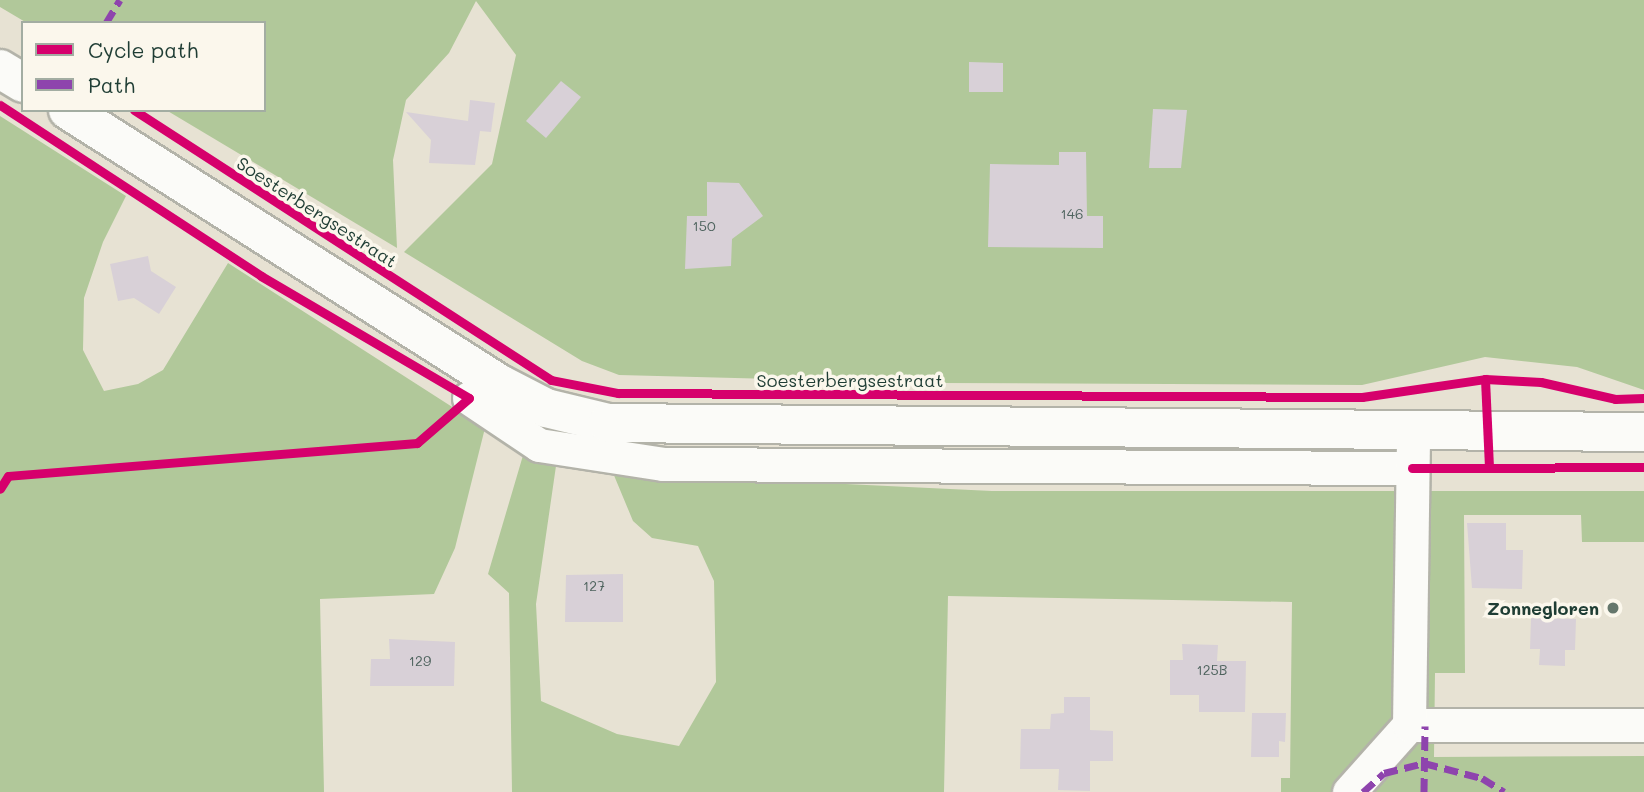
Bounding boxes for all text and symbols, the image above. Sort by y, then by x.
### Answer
legend [21,21,266,112]
text: Cycle path [88,36,198,63]
text: Path [88,71,135,98]
street label: Soesterbergsestraat [233,152,401,272]
house number: 146 [1061,206,1083,222]
house number: 150 [692,218,716,234]
street label: Soesterbergsestraat [757,369,943,391]
house number: 127 [583,578,605,594]
place label: Zonnegloren [1487,597,1599,619]
marker: Zonnegloren [1605,600,1621,616]
house number: 129 [409,653,431,669]
house number: 125B [1197,662,1227,678]

